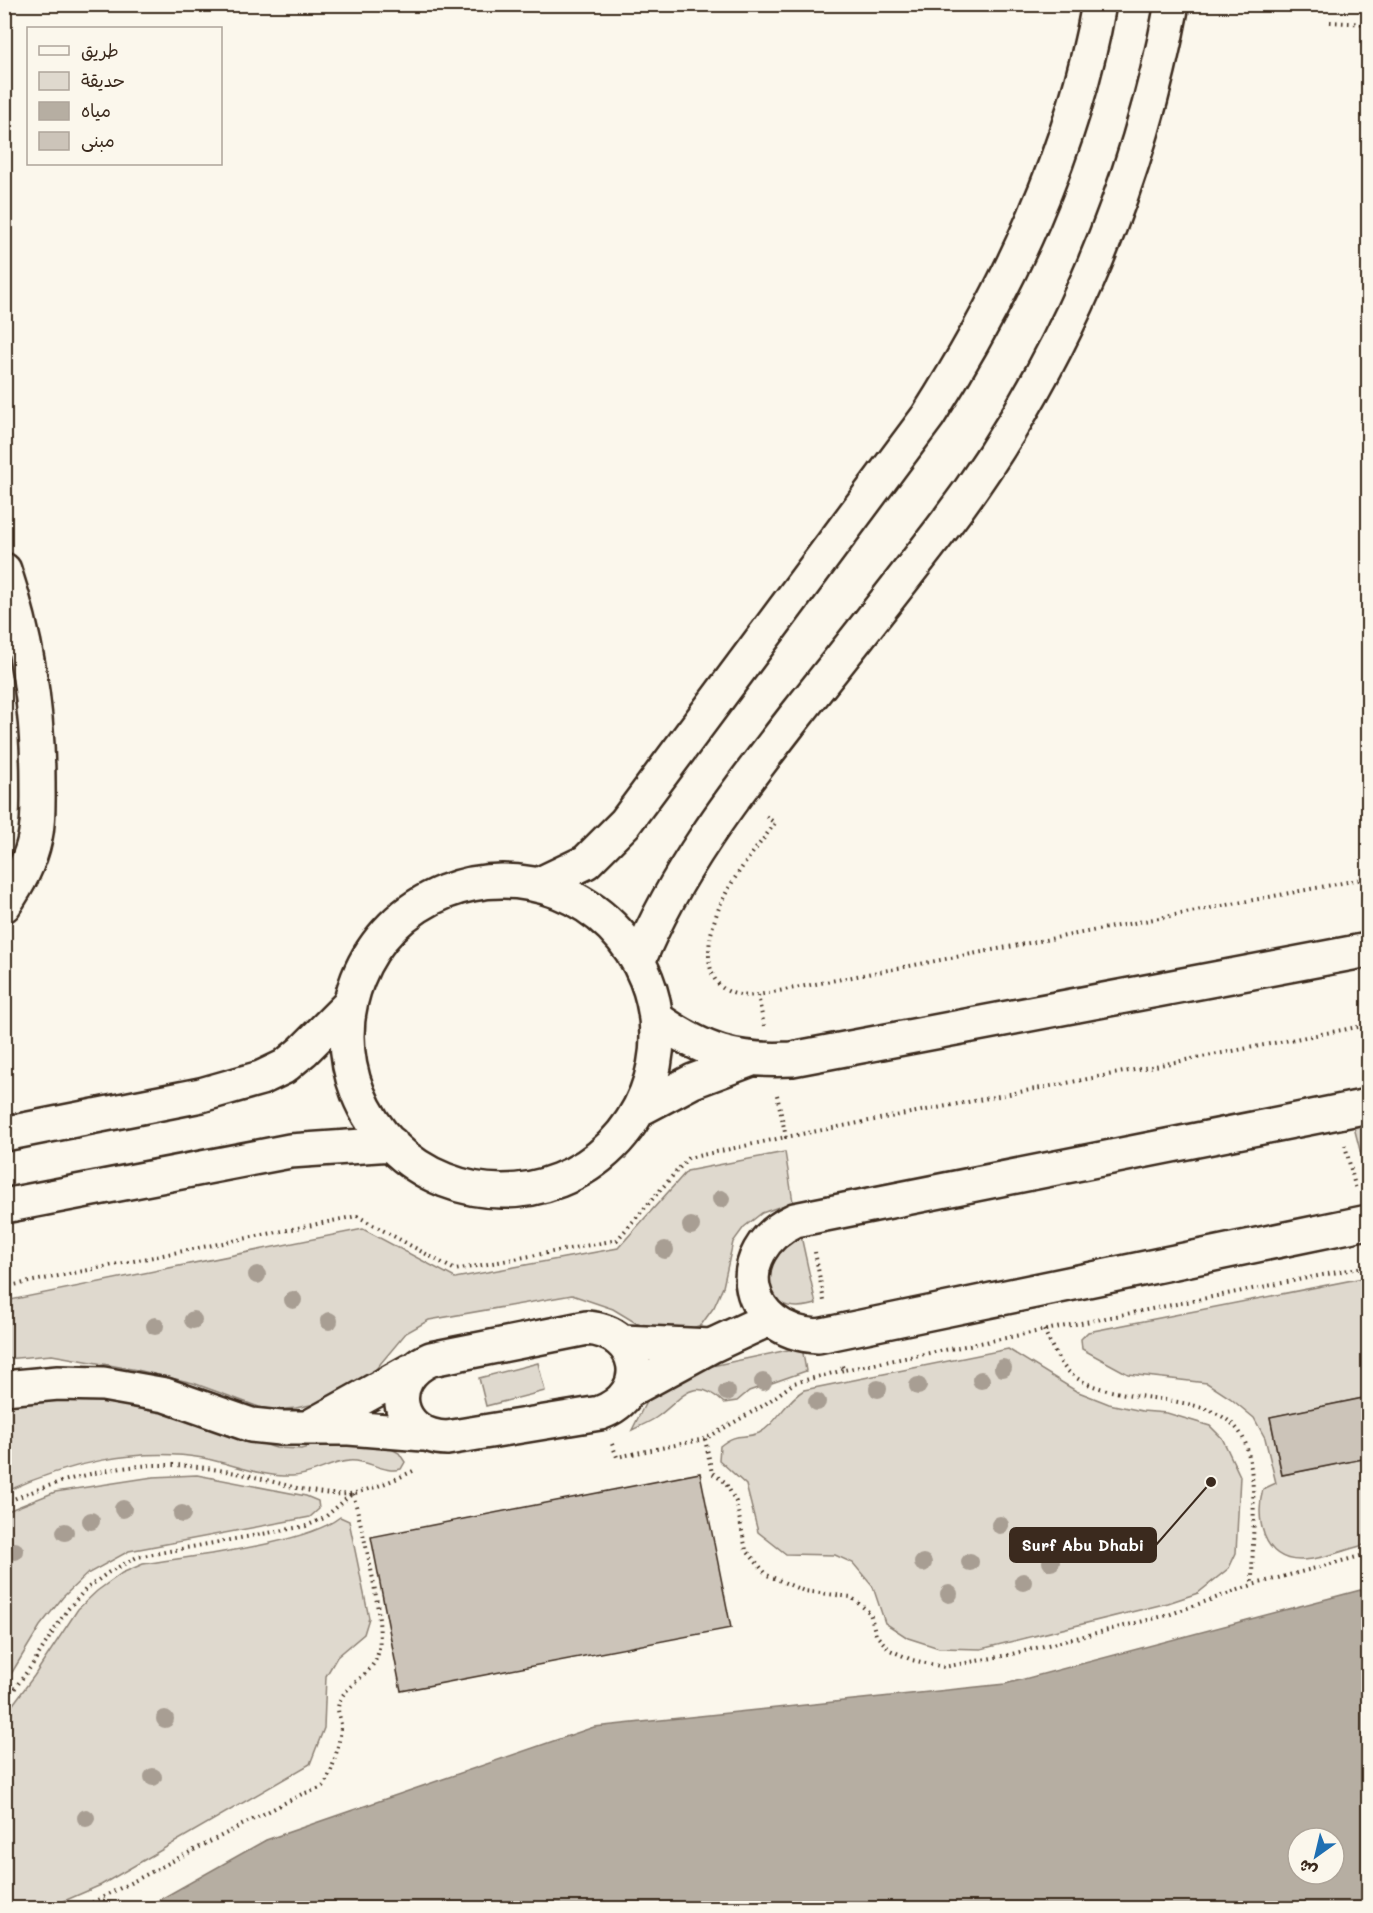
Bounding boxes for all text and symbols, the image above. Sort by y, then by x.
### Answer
legend [27,27,222,165]
text: طريق [81,38,119,62]
text: حديقة [81,68,125,92]
text: مياه [81,98,111,122]
text: مبنى [81,128,115,152]
callout: Surf Abu Dhabi [1010,1528,1156,1562]
text: Surf Abu Dhabi [1022,1534,1144,1555]
north arrow [1286,1826,1346,1886]
text: ش [1294,1855,1321,1882]

